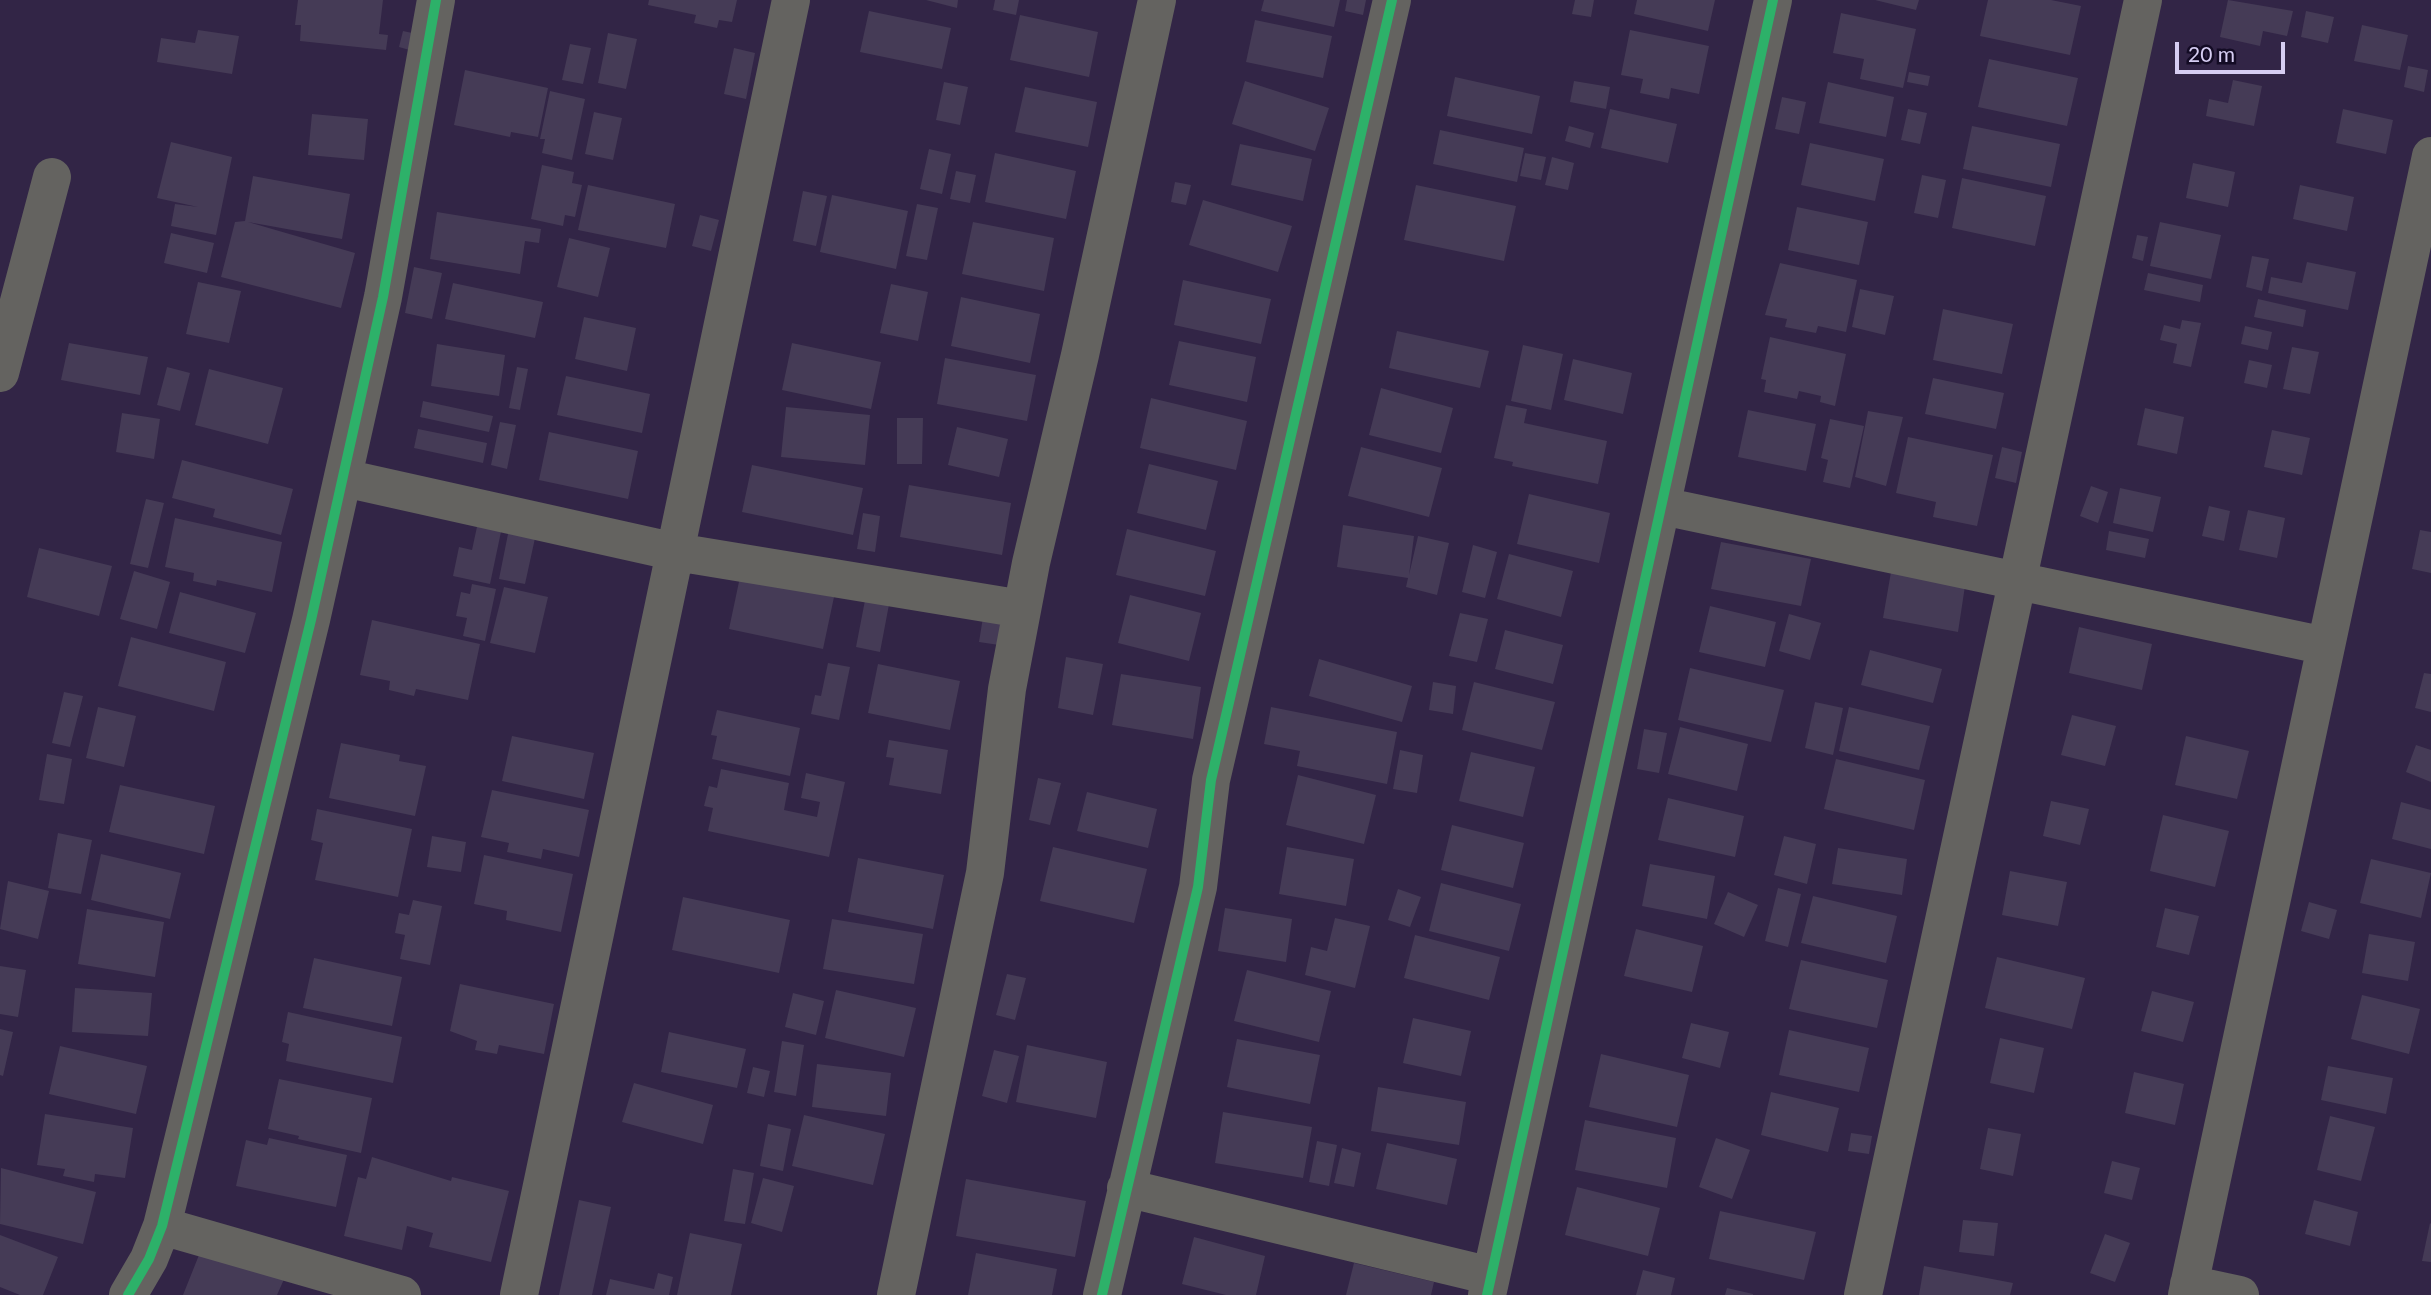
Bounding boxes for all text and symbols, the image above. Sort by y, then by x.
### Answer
scale bar [2179,28,2289,72]
text: 20 m [2188,41,2235,66]

